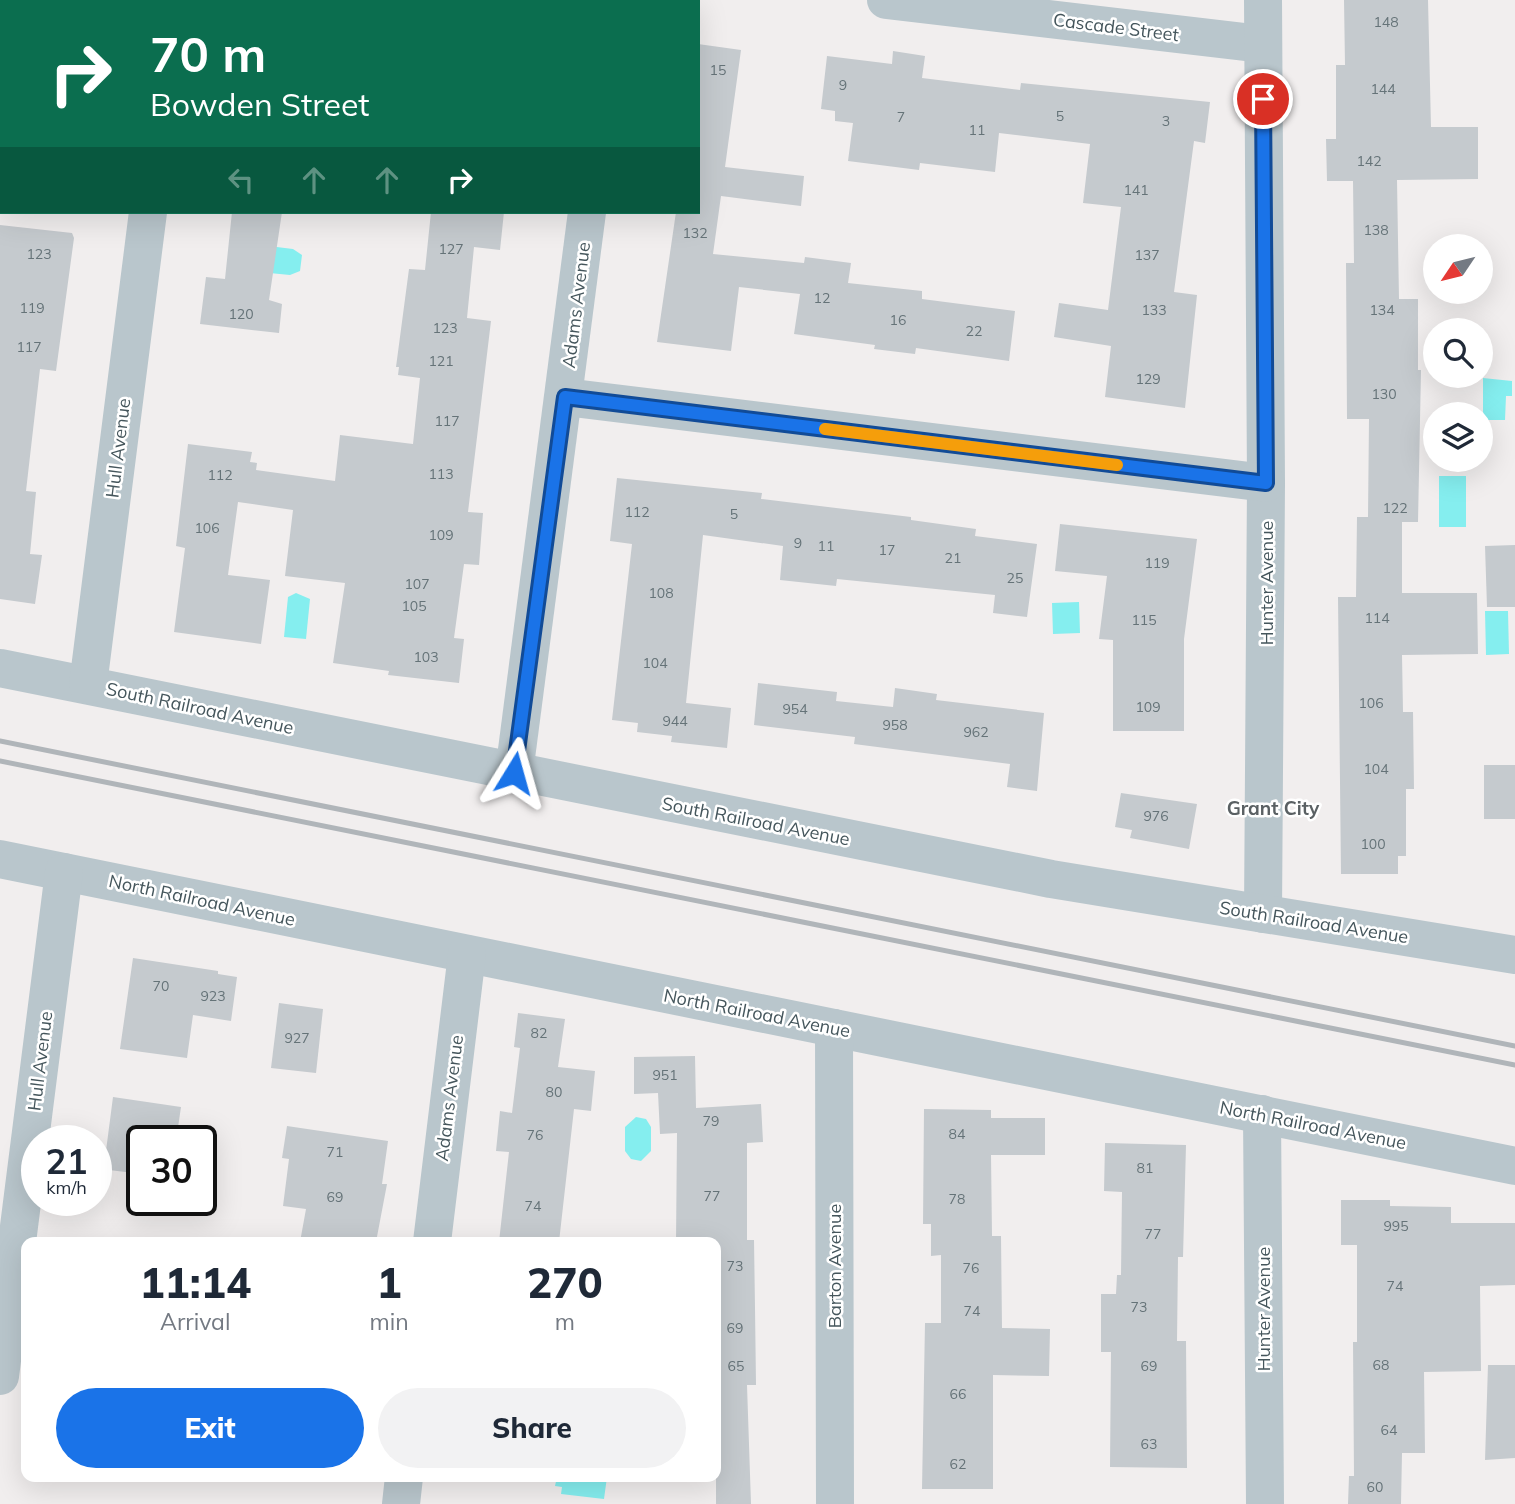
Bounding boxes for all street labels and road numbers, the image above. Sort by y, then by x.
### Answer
street label: Cascade Street [1052,8,1180,46]
street label: Adams Avenue [557,241,595,369]
street label: Hull Avenue [100,397,136,499]
street label: Hunter Avenue [1255,521,1278,645]
street label: South Railroad Avenue [104,677,296,739]
street label: South Railroad Avenue [660,791,852,851]
street label: North Railroad Avenue [107,869,297,931]
street label: South Railroad Avenue [1218,896,1410,948]
street label: North Railroad Avenue [662,984,852,1042]
street label: Hull Avenue [22,1010,58,1112]
street label: Adams Avenue [430,1034,468,1162]
street label: North Railroad Avenue [1218,1096,1408,1154]
street label: Barton Avenue [823,1204,846,1328]
street label: Hunter Avenue [1252,1247,1275,1371]

